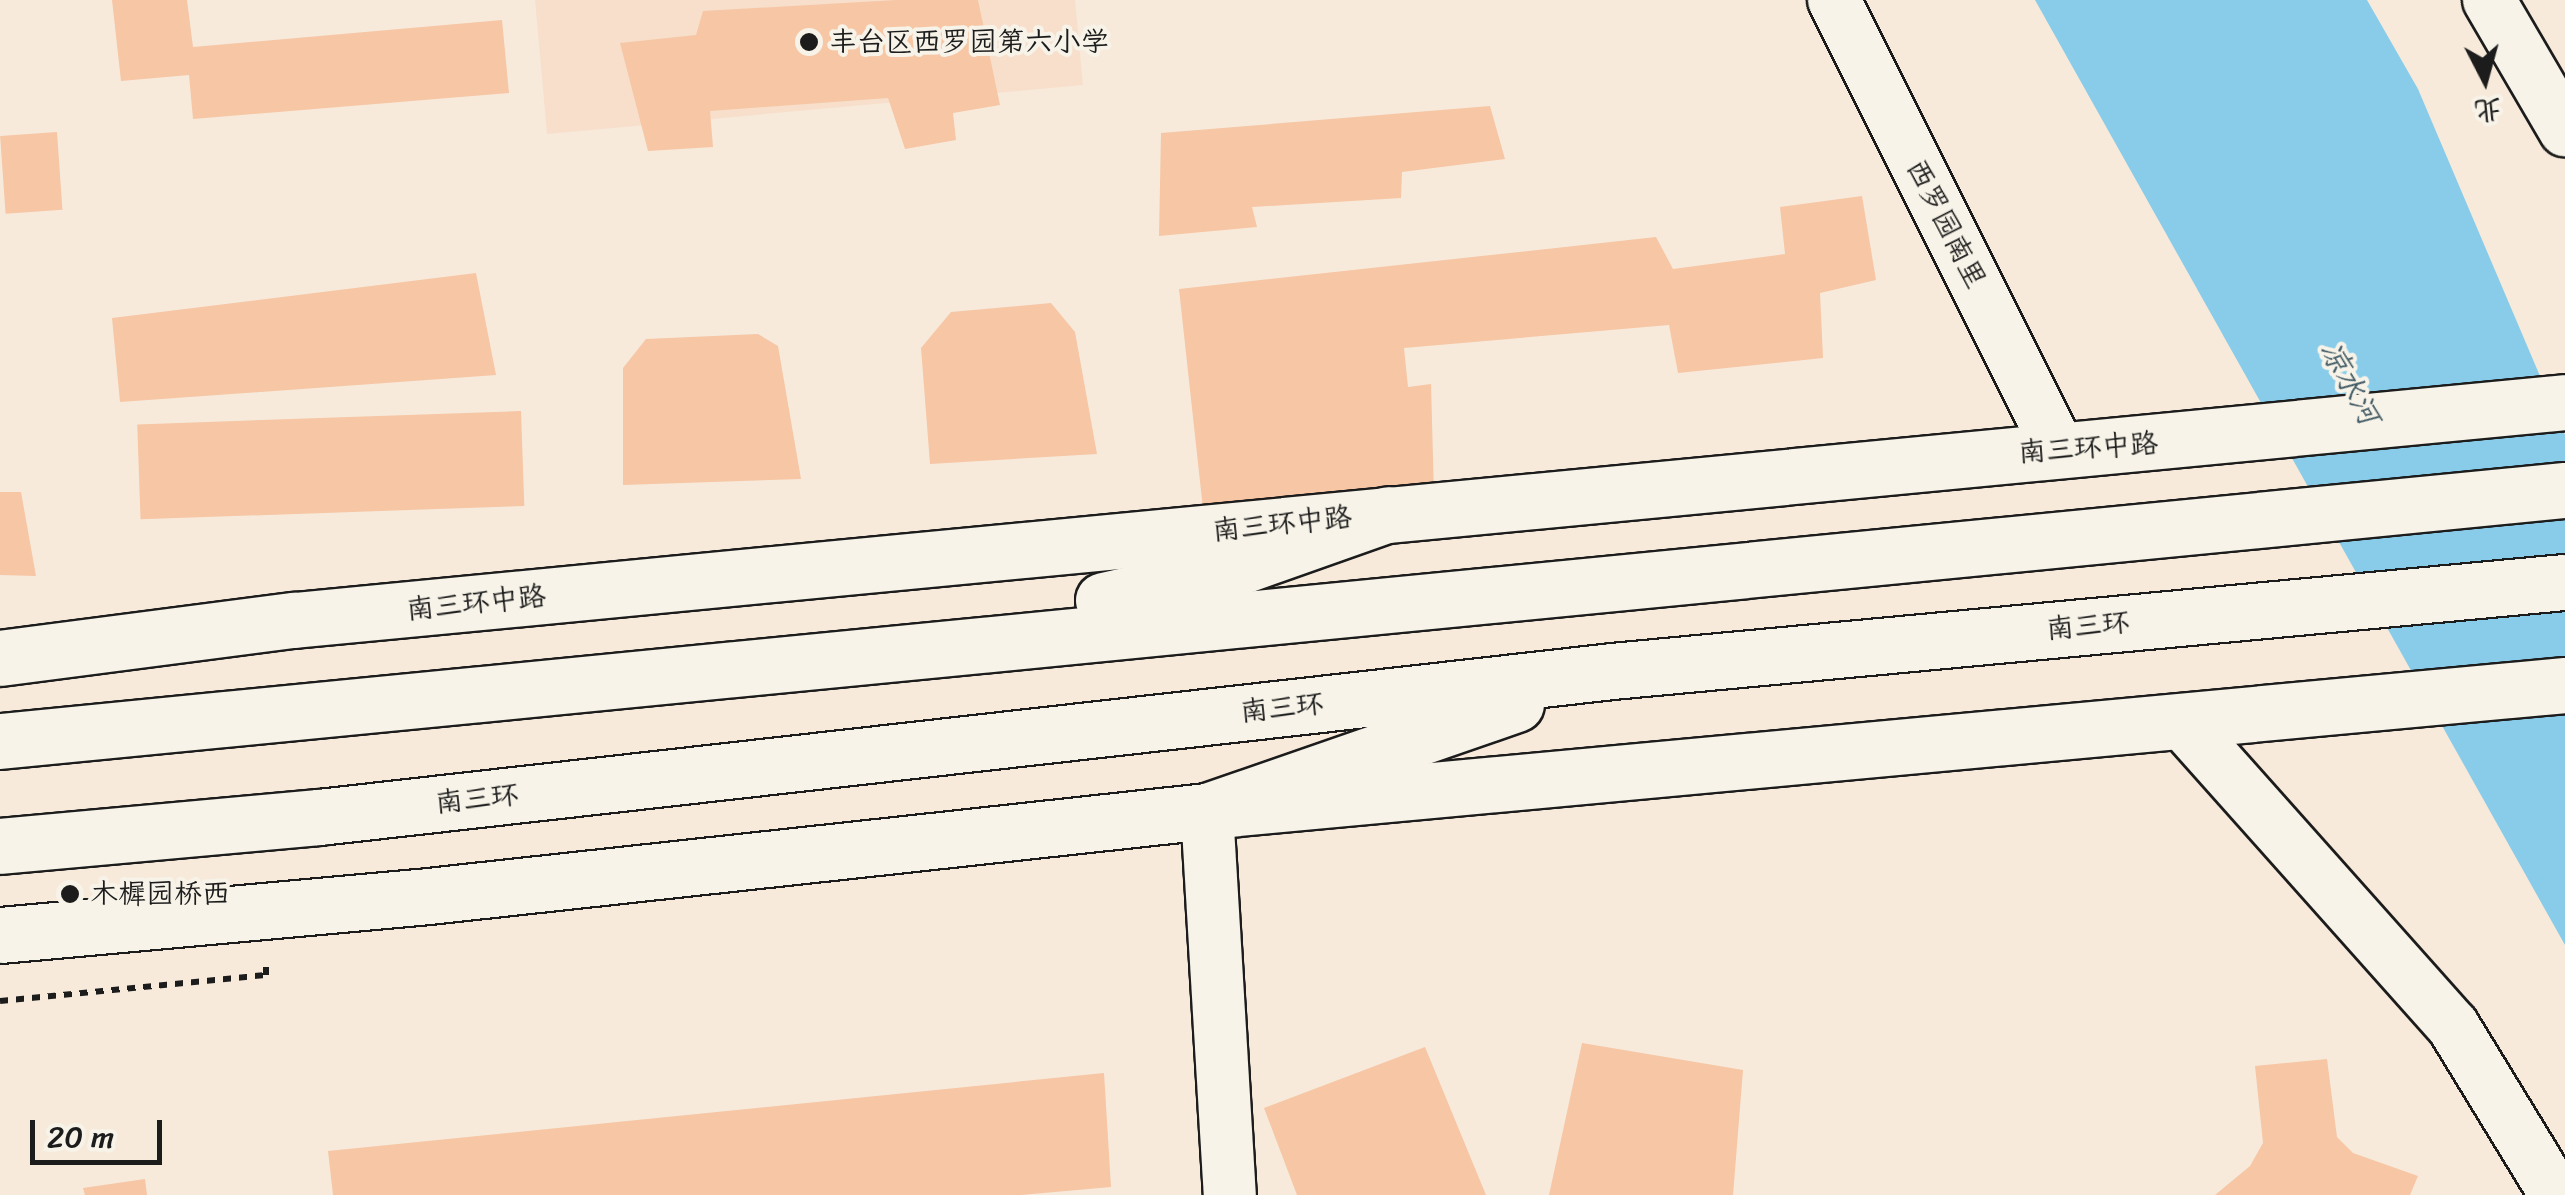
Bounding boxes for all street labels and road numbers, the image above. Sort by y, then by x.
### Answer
street label: 西罗园南里 [1899,154,1993,294]
street label: 南三环中路 [2017,426,2159,470]
street label: 南三环中路 [1211,500,1353,548]
street label: 南三环中路 [405,579,547,627]
street label: 南三环 [2045,606,2131,646]
street label: 南三环 [1238,687,1326,729]
street label: 南三环 [433,778,521,820]

